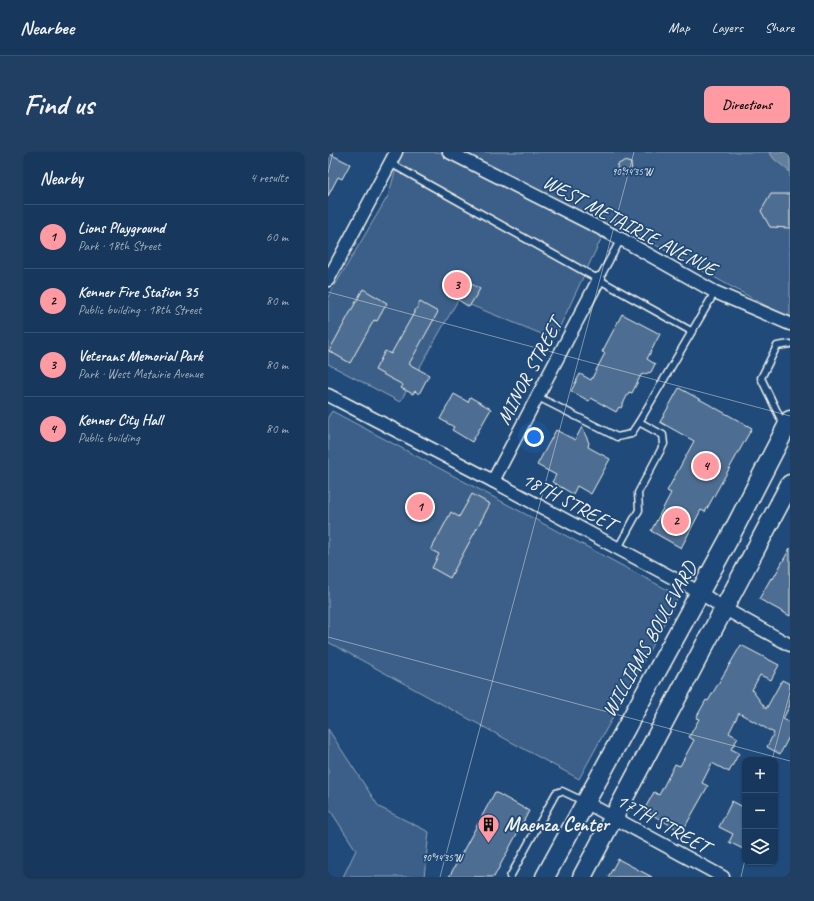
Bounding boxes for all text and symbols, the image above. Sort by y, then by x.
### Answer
text: Nearbee [20,16,74,40]
text: Map [668,19,690,36]
text: Layers [712,19,743,36]
text: Share [765,19,794,36]
button: Directions [704,86,790,123]
text: Find us [24,87,94,122]
text: 90°14'35"W [612,165,654,178]
text: Nearby [40,168,83,189]
street label: WEST METAIRIE AVENUE [539,169,723,283]
text: 4 results [250,170,288,186]
text: Lions Playground [78,219,165,238]
text: 1 [50,229,56,245]
text: 60 m [266,229,288,245]
text: Park · 18th Street [78,238,160,254]
pin: 3 [444,270,470,300]
text: Kenner Fire Station 35 [78,283,197,302]
text: 2 [50,293,56,309]
text: 80 m [266,293,288,309]
text: Public building · 18th Street [78,302,202,318]
street label: MINOR STREET [491,310,570,429]
text: Veterans Memorial Park [78,347,203,366]
text: 3 [50,357,56,373]
text: 80 m [266,357,288,373]
text: Park · West Metairie Avenue [78,366,203,382]
text: Kenner City Hall [78,411,162,430]
text: 4 [50,421,56,437]
text: 80 m [266,421,288,437]
your location [524,427,544,447]
text: Public building [78,430,140,446]
pin: 4 [693,451,719,481]
street label: 18TH STREET [518,466,624,539]
pin: 1 [407,492,433,522]
pin: 2 [663,506,689,536]
street label: WILLIAMS BOULEVARD [596,556,703,721]
map controls [742,757,778,865]
button: + [742,757,778,793]
street label: 17TH STREET [612,788,718,862]
button: − [742,793,778,829]
building icon: Maenza Center [476,811,502,844]
place label: Maenza Center [504,812,612,837]
button: layers [742,829,778,865]
text: 90°14'35"W [422,851,464,864]

